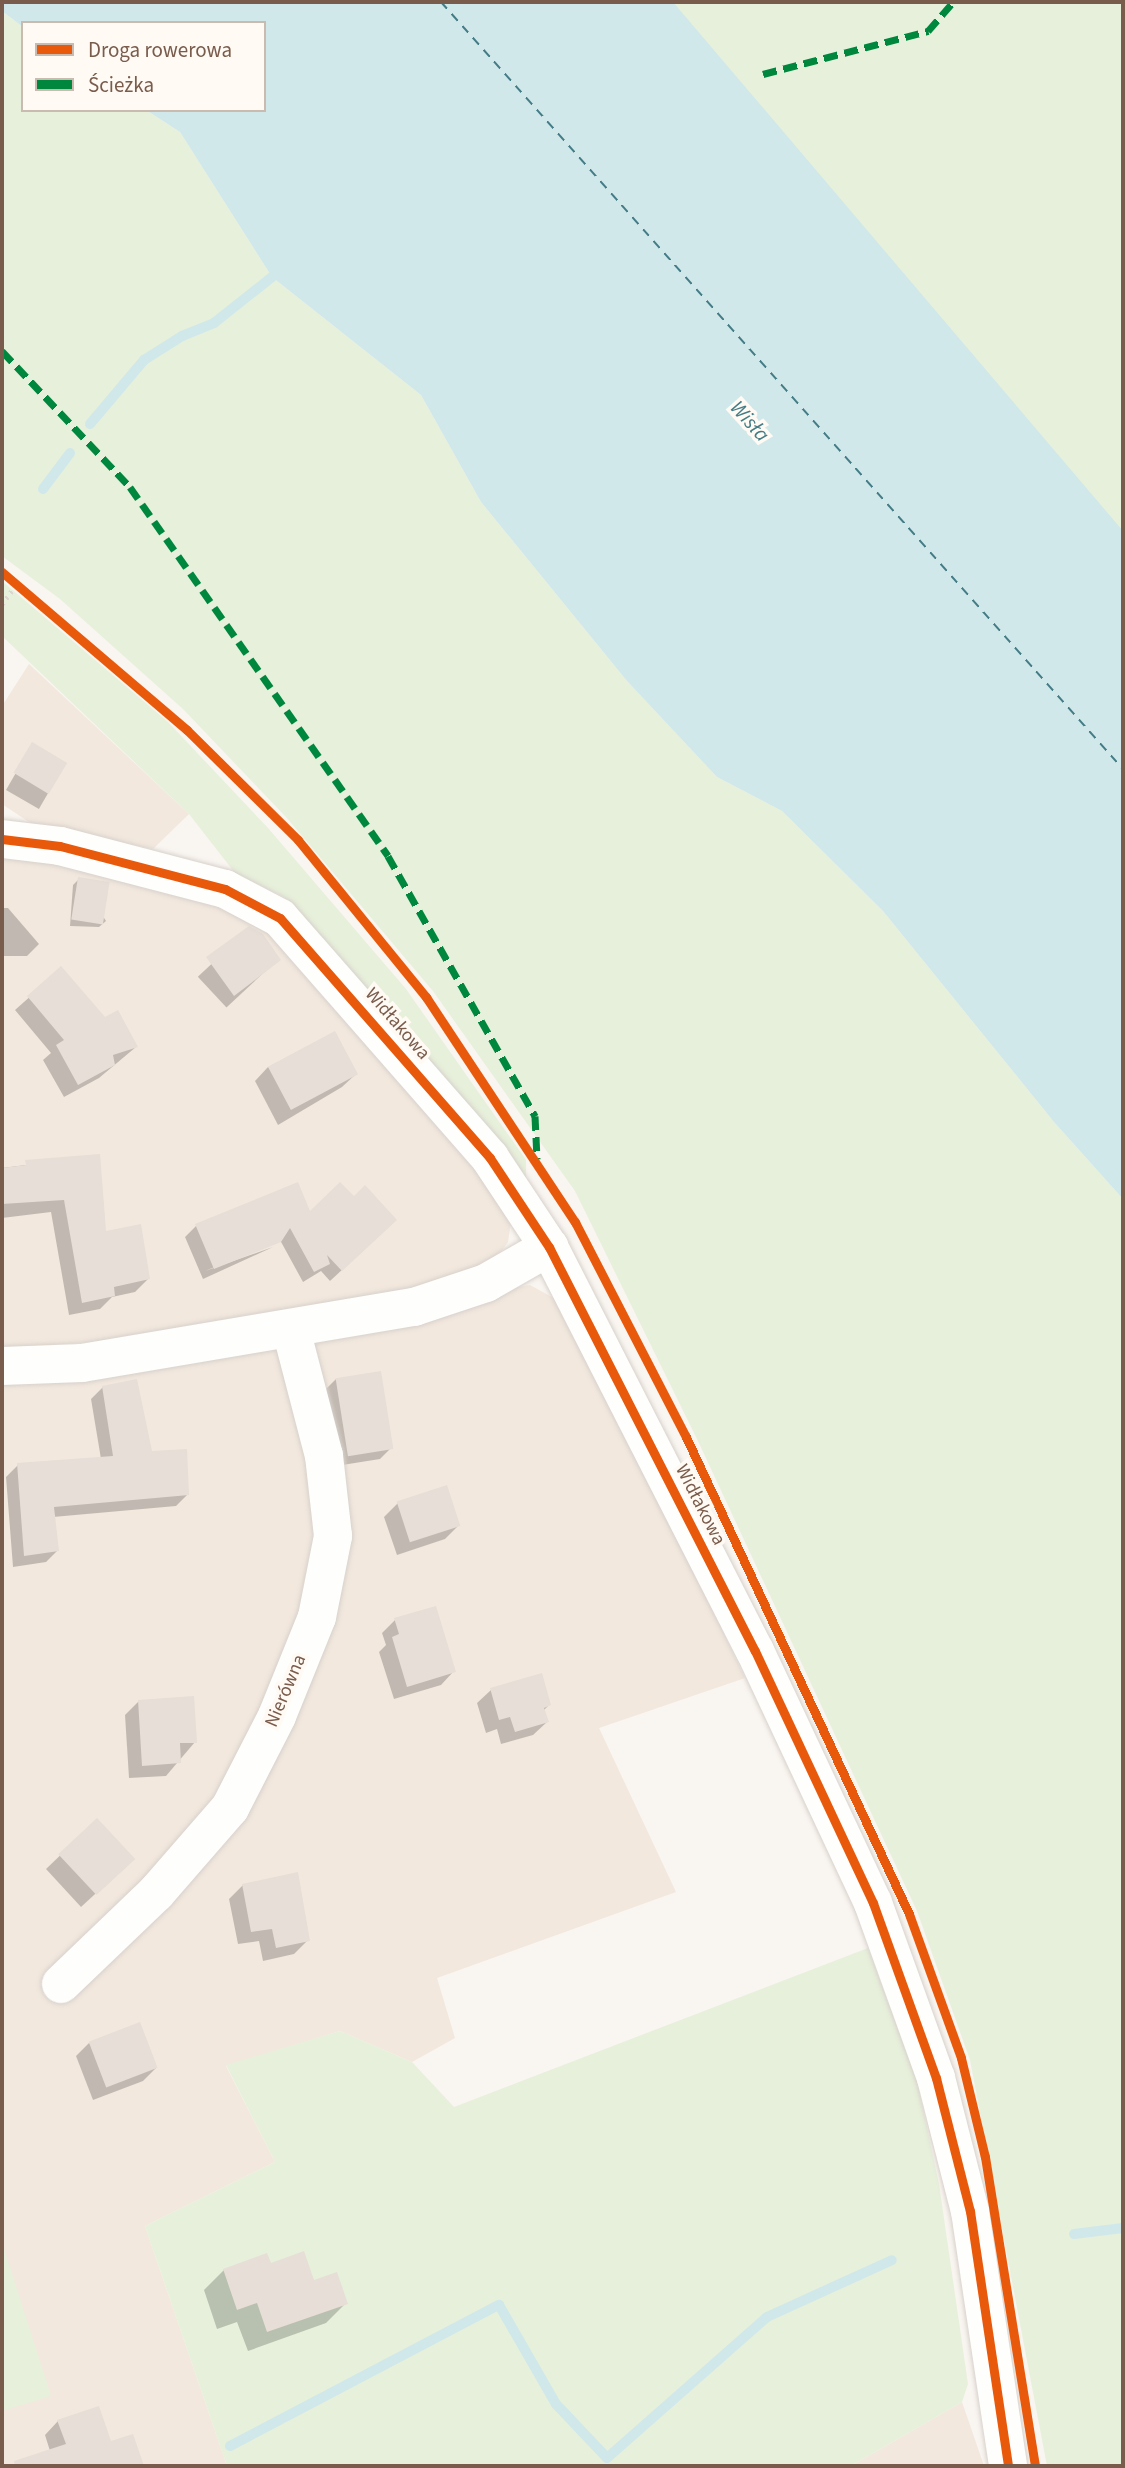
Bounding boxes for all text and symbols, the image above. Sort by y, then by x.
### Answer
legend [21,21,266,112]
text: Droga rowerowa [88,35,232,65]
text: Ścieżka [88,70,154,100]
water label: Wisła [725,395,775,447]
street label: Widłakowa [360,983,434,1065]
street label: Widłakowa [670,1461,730,1549]
street label: Nierówna [261,1651,311,1731]

